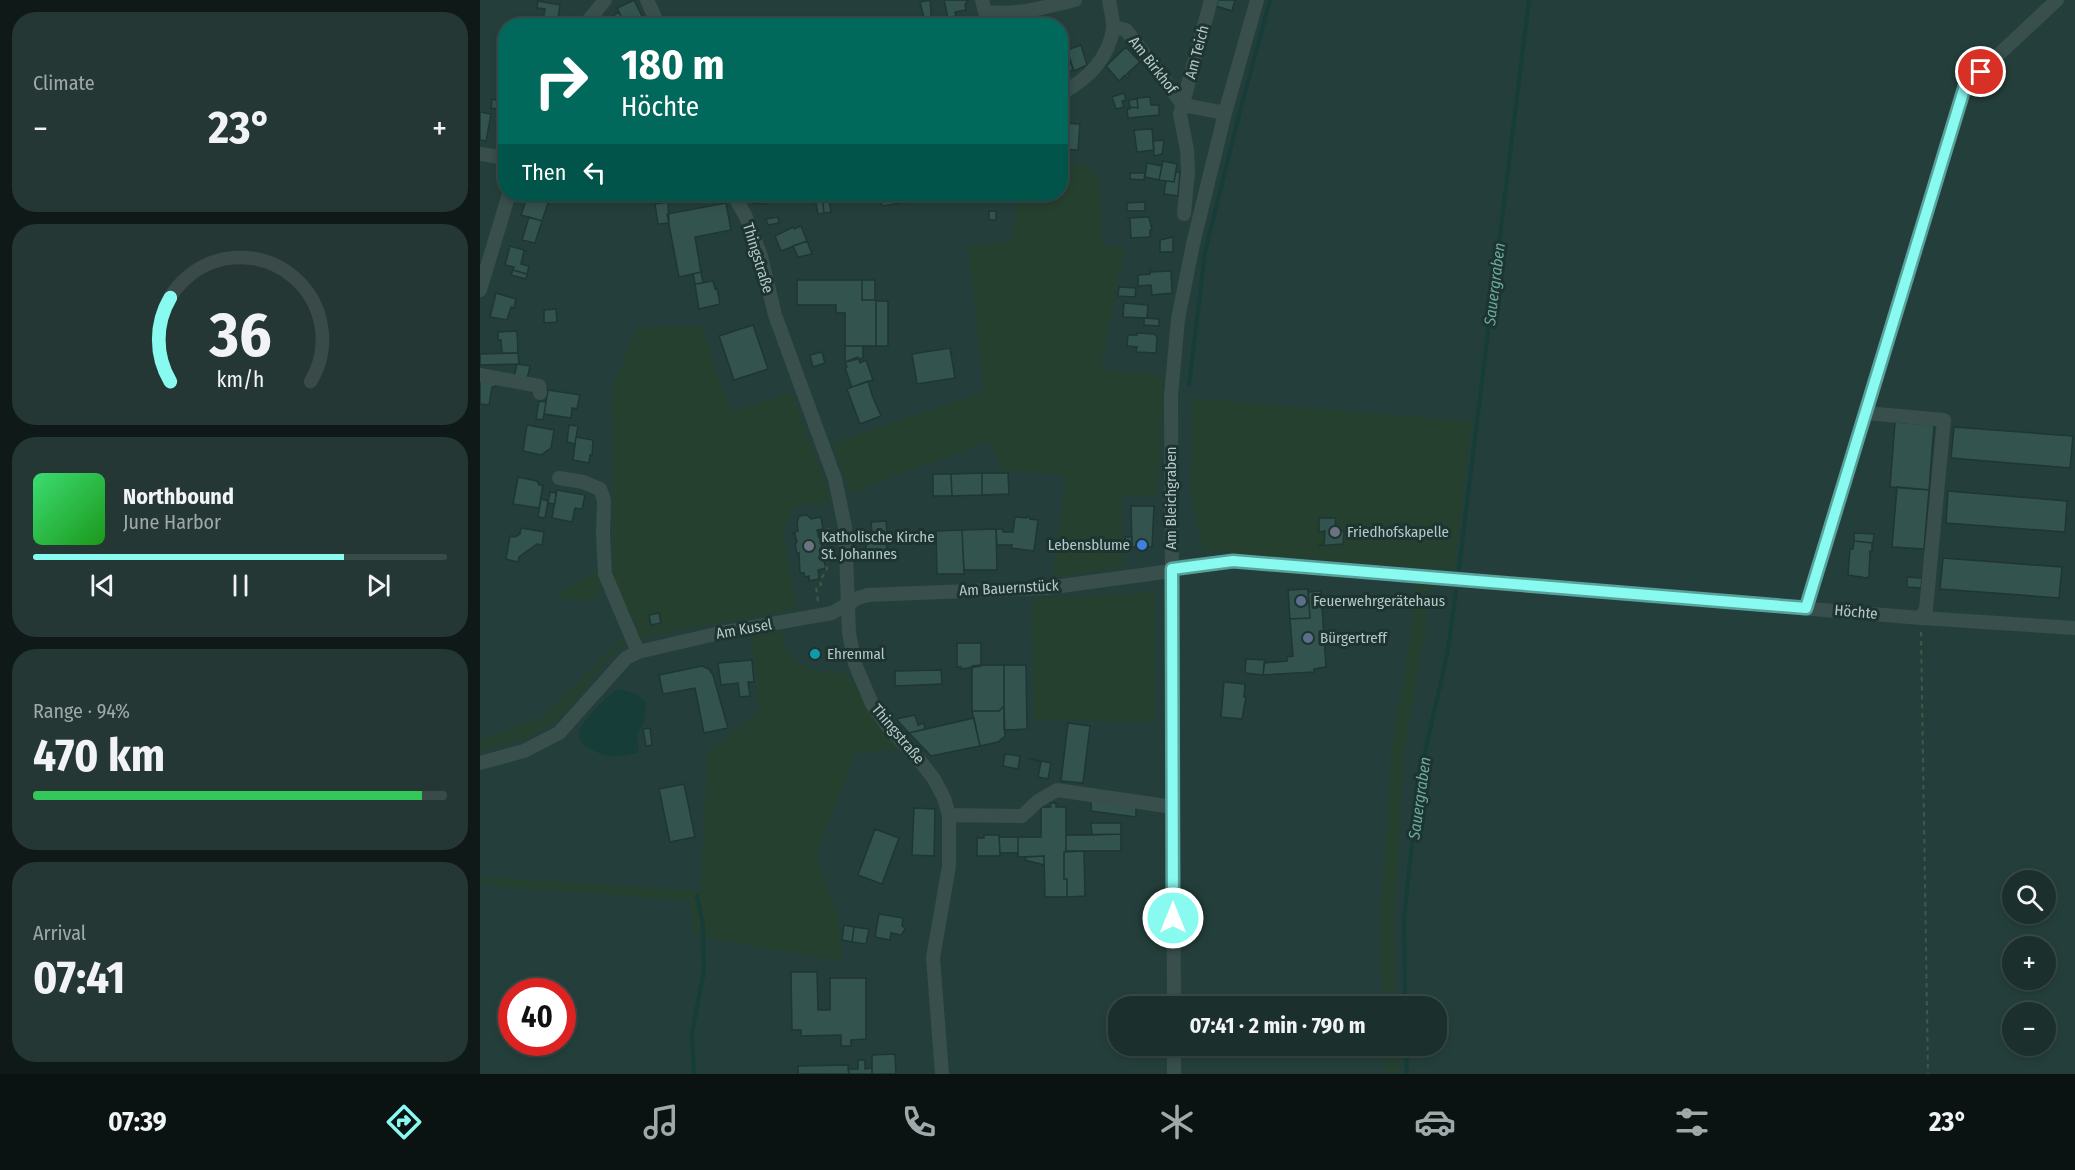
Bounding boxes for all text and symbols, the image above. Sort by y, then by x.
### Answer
street label: Am Teich [1181,23,1213,81]
street label: Am Birkhof [1125,33,1182,98]
text: 180 m [621,40,725,90]
icon: right [522,42,600,120]
pin [1955,46,2006,97]
icon: arrive [1964,55,1997,88]
text: Climate [33,71,95,95]
text: Höchte [621,91,699,123]
text: 23° [208,101,272,155]
text: − [33,109,48,149]
text: + [432,109,447,149]
icon: left [578,156,611,189]
text: Then [522,159,566,186]
street label: Thingstraße [739,221,777,295]
water label: Sauergraben [1480,242,1509,328]
text: 36 [208,298,271,373]
text: km/h [216,367,264,393]
street label: Am Bleichgraben [1162,446,1180,550]
text: Northbound [123,483,234,510]
text: June Harbor [123,510,221,534]
place label: Friedhofskapelle [1347,523,1449,541]
marker: Friedhofskapelle [1328,525,1342,539]
place label: Katholische Kirche St. Johannes [821,528,935,563]
place label: Lebensblume [1048,536,1130,554]
marker: Lebensblume [1135,538,1149,552]
marker: Katholische Kirche St. Johannes [802,539,816,553]
icon: previous [86,569,119,602]
icon: pause [224,569,257,602]
icon: next [362,569,395,602]
street label: Am Bauernstück [959,576,1059,600]
place label: Feuerwehrgerätehaus [1313,592,1445,610]
marker: Feuerwehrgerätehaus [1294,594,1308,608]
street label: Höchte [1834,601,1878,623]
street label: Am Kusel [715,615,773,643]
place label: Bürgertreff [1320,629,1388,647]
marker: Bürgertreff [1301,631,1315,645]
place label: Ehrenmal [827,645,885,663]
marker: Ehrenmal [808,647,822,661]
text: Range · 94% [33,699,130,723]
street label: Thingstraße [868,700,928,768]
text: 470 km [33,729,165,783]
water label: Sauergraben [1404,756,1435,842]
map controls [2002,870,2056,1056]
button: search [2002,870,2056,924]
position arrow [1141,886,1205,950]
text: Arrival [33,921,86,945]
button: + [2002,936,2056,990]
text: 07:41 [33,951,125,1005]
speed limit sign: 40 [498,978,576,1056]
button: − [2002,1002,2056,1056]
text: 07:41 · 2 min · 790 m [1189,1012,1366,1039]
icon: directions [383,1101,425,1143]
icon: music [640,1101,682,1143]
icon: phone [898,1101,940,1143]
icon: climate [1156,1101,1198,1143]
icon: car [1414,1101,1456,1143]
icon: filters [1671,1101,1713,1143]
text: 07:39 [108,1106,167,1138]
text: 23° [1929,1106,1967,1138]

